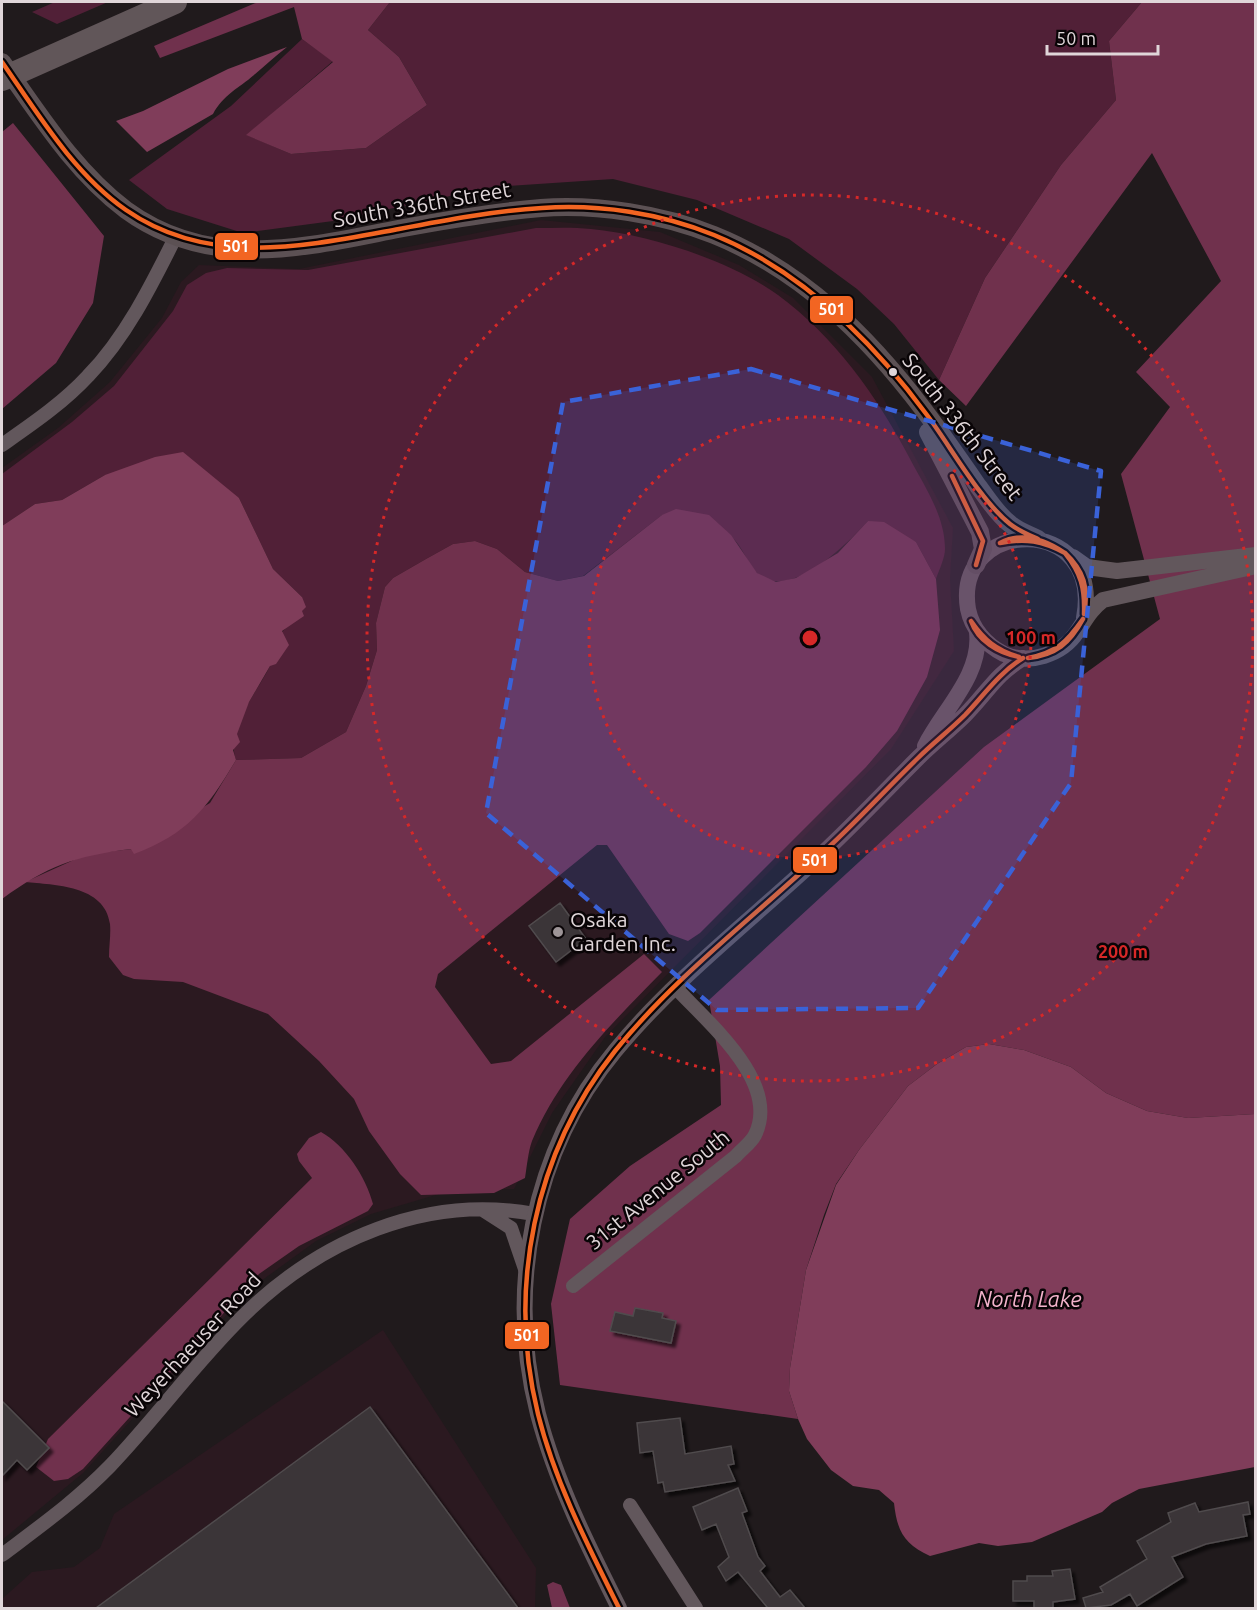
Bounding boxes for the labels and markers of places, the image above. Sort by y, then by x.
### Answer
unlabelled marker [887,366,899,378]
centre of rings [800,628,820,648]
place label: Osaka Garden Inc. [570,907,676,955]
marker: Osaka Garden Inc. [551,925,565,939]

